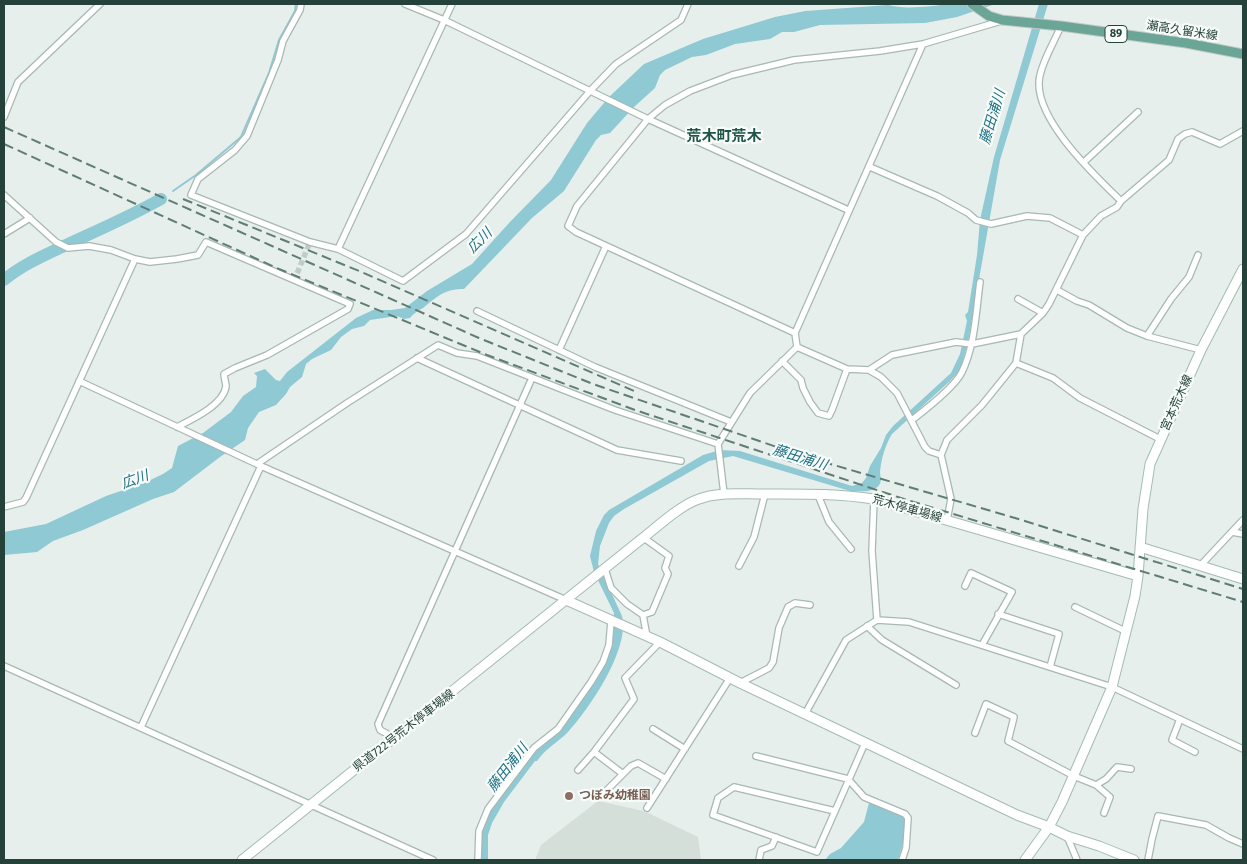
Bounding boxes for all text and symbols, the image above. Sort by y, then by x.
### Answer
street label: 瀬高久留米線 [1145,18,1219,44]
road number: 89 [1105,26,1127,42]
water label: 藤田浦川 [977,88,1009,146]
district label: 荒木町荒木 [687,128,761,146]
water label: 広川 [464,225,496,257]
street label: 宮本荒木線 [1158,373,1196,433]
water label: 藤田浦川 [771,442,829,474]
water label: 広川 [119,467,151,493]
street label: 荒木停車場線 [870,492,944,526]
street label: 県道722号荒木停車場線 [350,687,458,775]
water label: 藤田浦川 [484,741,532,795]
place label: つぼみ幼稚園 [579,789,651,803]
marker: つぼみ幼稚園 [563,790,575,802]

